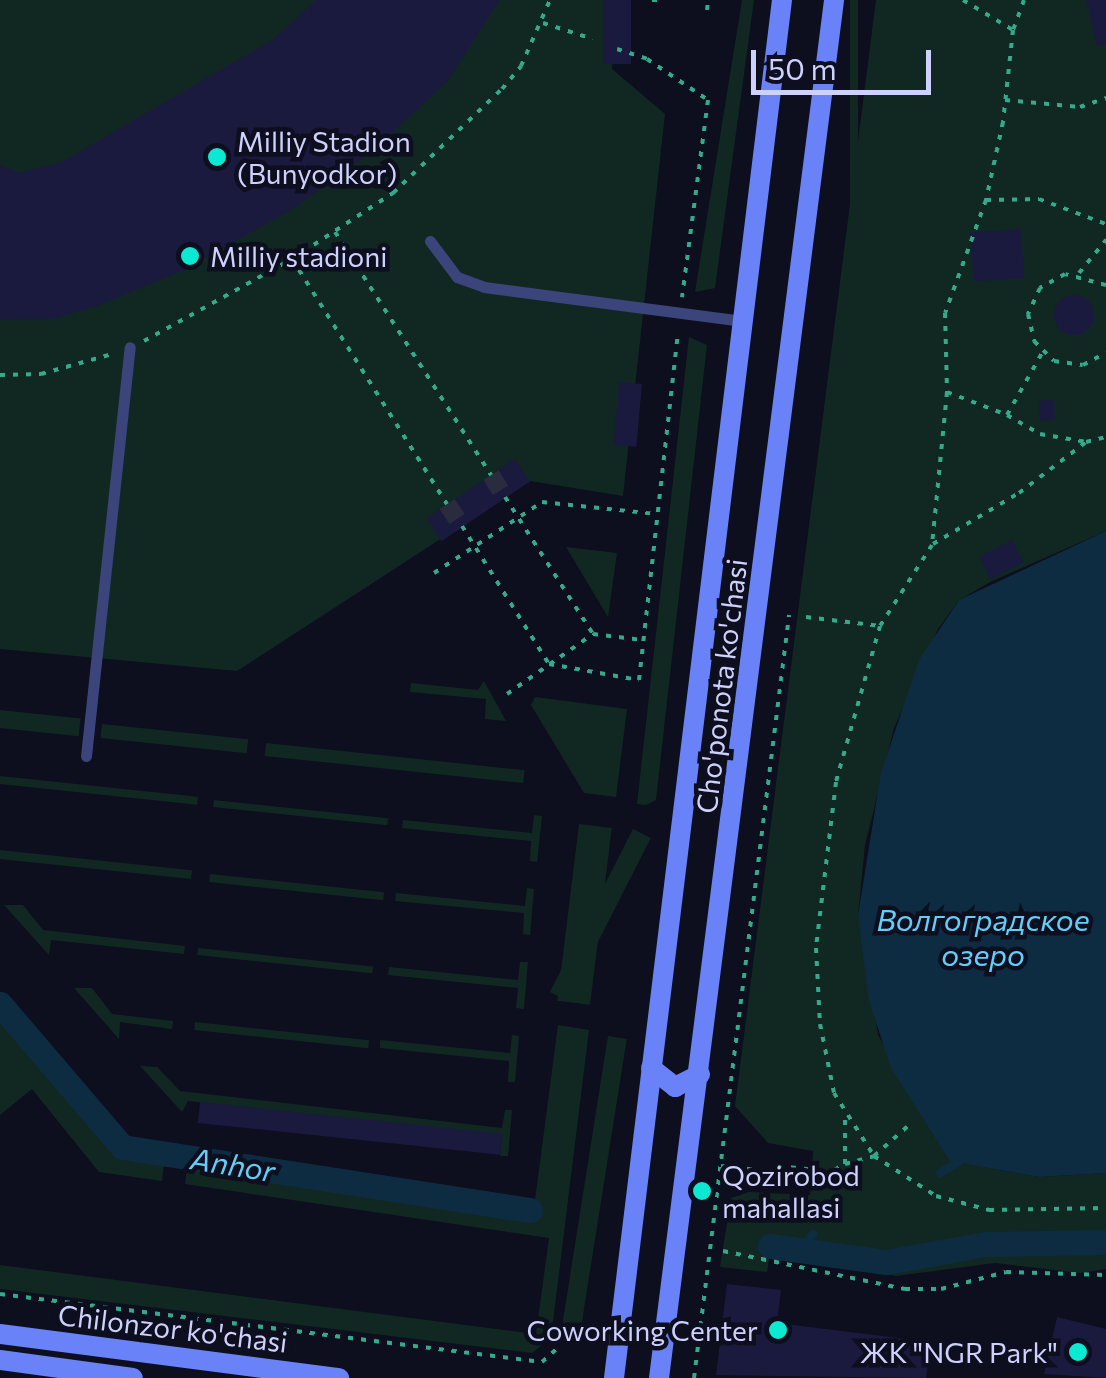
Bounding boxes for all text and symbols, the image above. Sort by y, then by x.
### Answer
scale bar [756,30,936,92]
text: 50 m [768,49,837,86]
place label: Milliy Stadion (Bunyodkor) [237,124,411,190]
marker: Milliy Stadion (Bunyodkor) [206,146,228,168]
place label: Milliy stadioni [210,239,387,273]
marker: Milliy stadioni [179,245,201,267]
street label: Cho'ponota ko'chasi [689,557,753,815]
water label: Волгоградское озеро [876,901,1090,972]
water label: Anhor [188,1140,278,1188]
place label: Qozirobod mahallasi [722,1158,860,1224]
marker: Qozirobod mahallasi [691,1180,713,1202]
street label: Chilonzor ko'chasi [56,1297,290,1359]
place label: Coworking Center [527,1313,758,1347]
marker: Coworking Center [767,1319,789,1341]
place label: ЖК "NGR Park" [860,1335,1058,1369]
marker: ЖК "NGR Park" [1067,1341,1089,1363]

